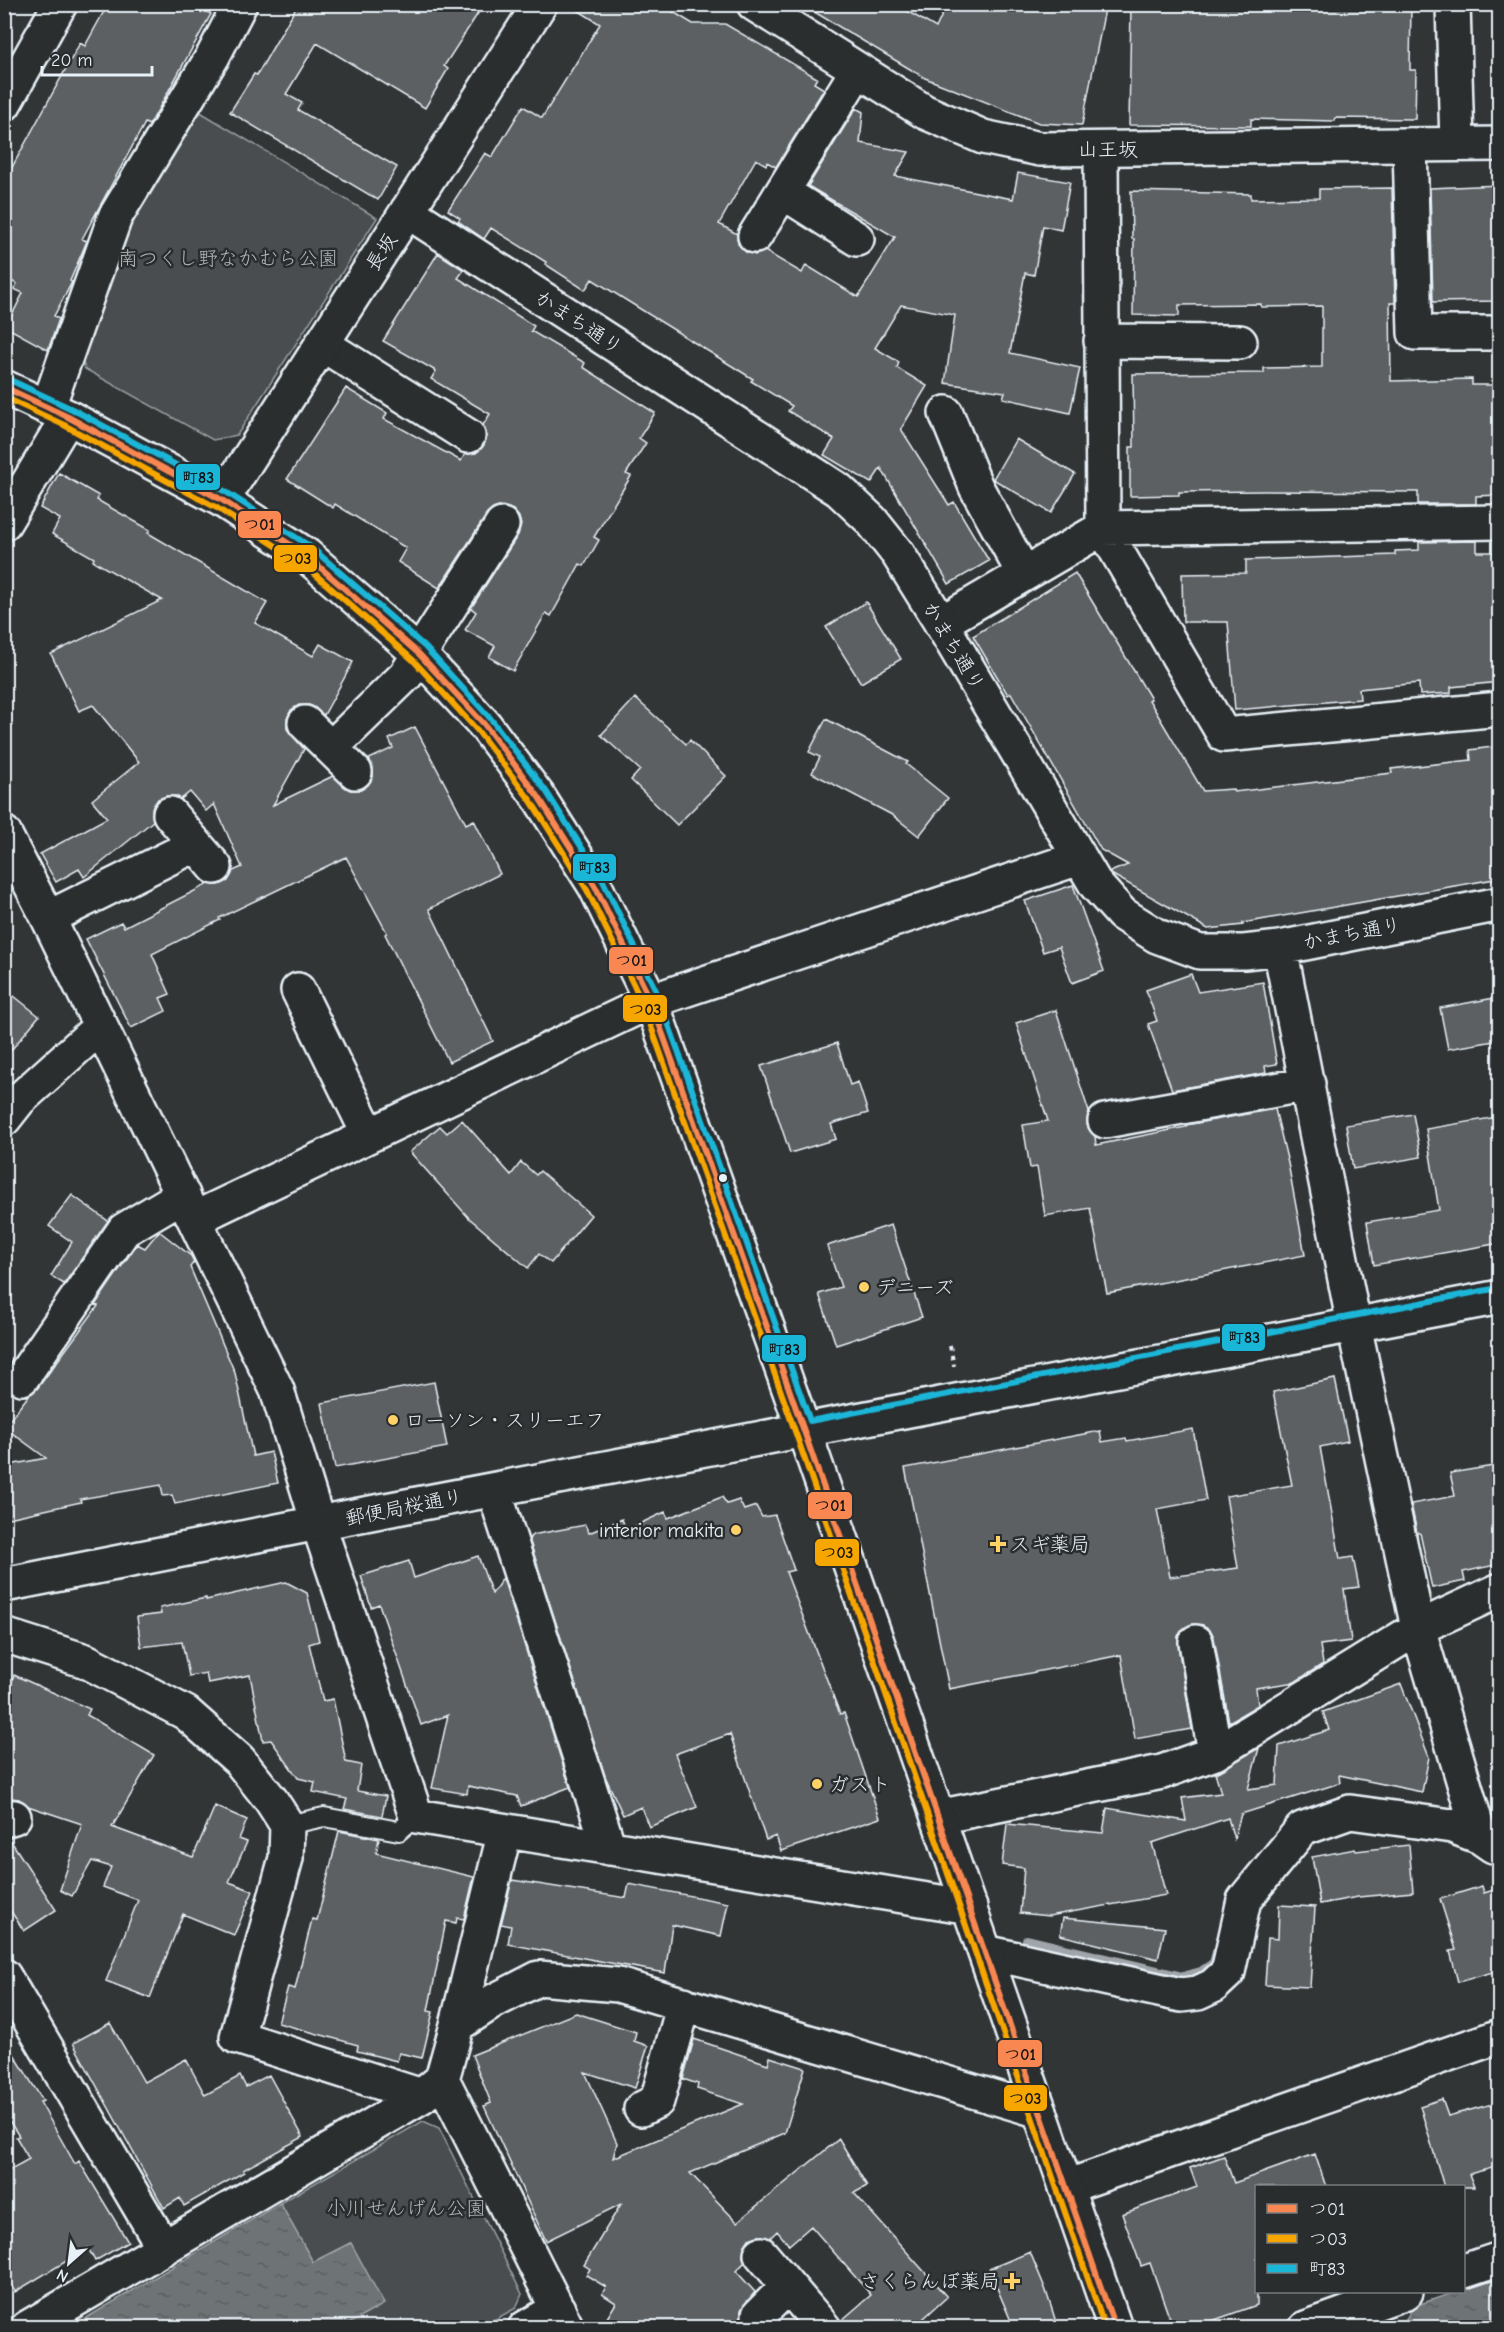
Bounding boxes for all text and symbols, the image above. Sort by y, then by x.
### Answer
scale bar [42,39,152,77]
text: 20 m [51,50,92,71]
street label: 山王坂 [1078,138,1138,161]
street label: 長坂 [361,229,402,275]
park label: 南つくし野なかむら公園 [118,247,338,270]
street label: かまち通り [531,286,627,359]
line badge: 町83 [175,463,221,491]
text: 町83 [182,469,214,487]
line badge: つ01 [237,510,282,539]
text: つ01 [243,516,275,534]
line badge: つ03 [273,544,318,573]
text: つ03 [278,550,312,568]
street label: かまち通り [918,597,989,695]
line badge: 町83 [572,853,617,882]
text: 町83 [578,859,610,877]
street label: かまち通り [1301,913,1403,954]
line badge: つ01 [608,946,654,975]
text: つ01 [615,952,647,970]
line badge: つ03 [622,994,668,1023]
text: つ03 [628,1001,662,1019]
unlabelled marker [717,1172,729,1184]
place label: デニーズ [876,1276,954,1299]
marker: デニーズ [857,1280,871,1294]
line badge: 町83 [1221,1323,1266,1352]
text: 町83 [1228,1329,1260,1347]
line badge: 町83 [761,1334,807,1363]
text: 町83 [768,1341,800,1359]
place label: ローソン・スリーエフ [405,1409,605,1432]
marker: ローソン・スリーエフ [386,1413,400,1427]
street label: 郵便局桜通り [343,1485,465,1530]
line badge: つ01 [807,1491,853,1520]
text: つ01 [814,1497,846,1515]
place label: interior makita [599,1519,724,1542]
marker: interior makita [729,1523,743,1537]
place label: スギ薬局 [1010,1533,1090,1556]
marker: スギ薬局 [991,1537,1005,1551]
line badge: つ03 [814,1538,860,1567]
text: つ03 [820,1544,854,1562]
place label: ガスト [829,1773,891,1796]
marker: ガスト [810,1777,824,1791]
line badge: つ01 [997,2039,1043,2068]
text: つ01 [1004,2046,1036,2064]
line badge: つ03 [1003,2084,1048,2112]
text: つ03 [1008,2090,1042,2108]
legend [1255,2185,1465,2293]
park label: 小川せんげん公園 [326,2197,486,2220]
text: つ01 [1309,2199,1345,2220]
text: つ03 [1309,2229,1347,2250]
north arrow [39,2233,99,2293]
text: 町83 [1309,2259,1345,2280]
text: N [54,2265,71,2286]
place label: さくらんぼ薬局 [860,2270,1000,2293]
marker: さくらんぼ薬局 [1005,2274,1019,2288]

